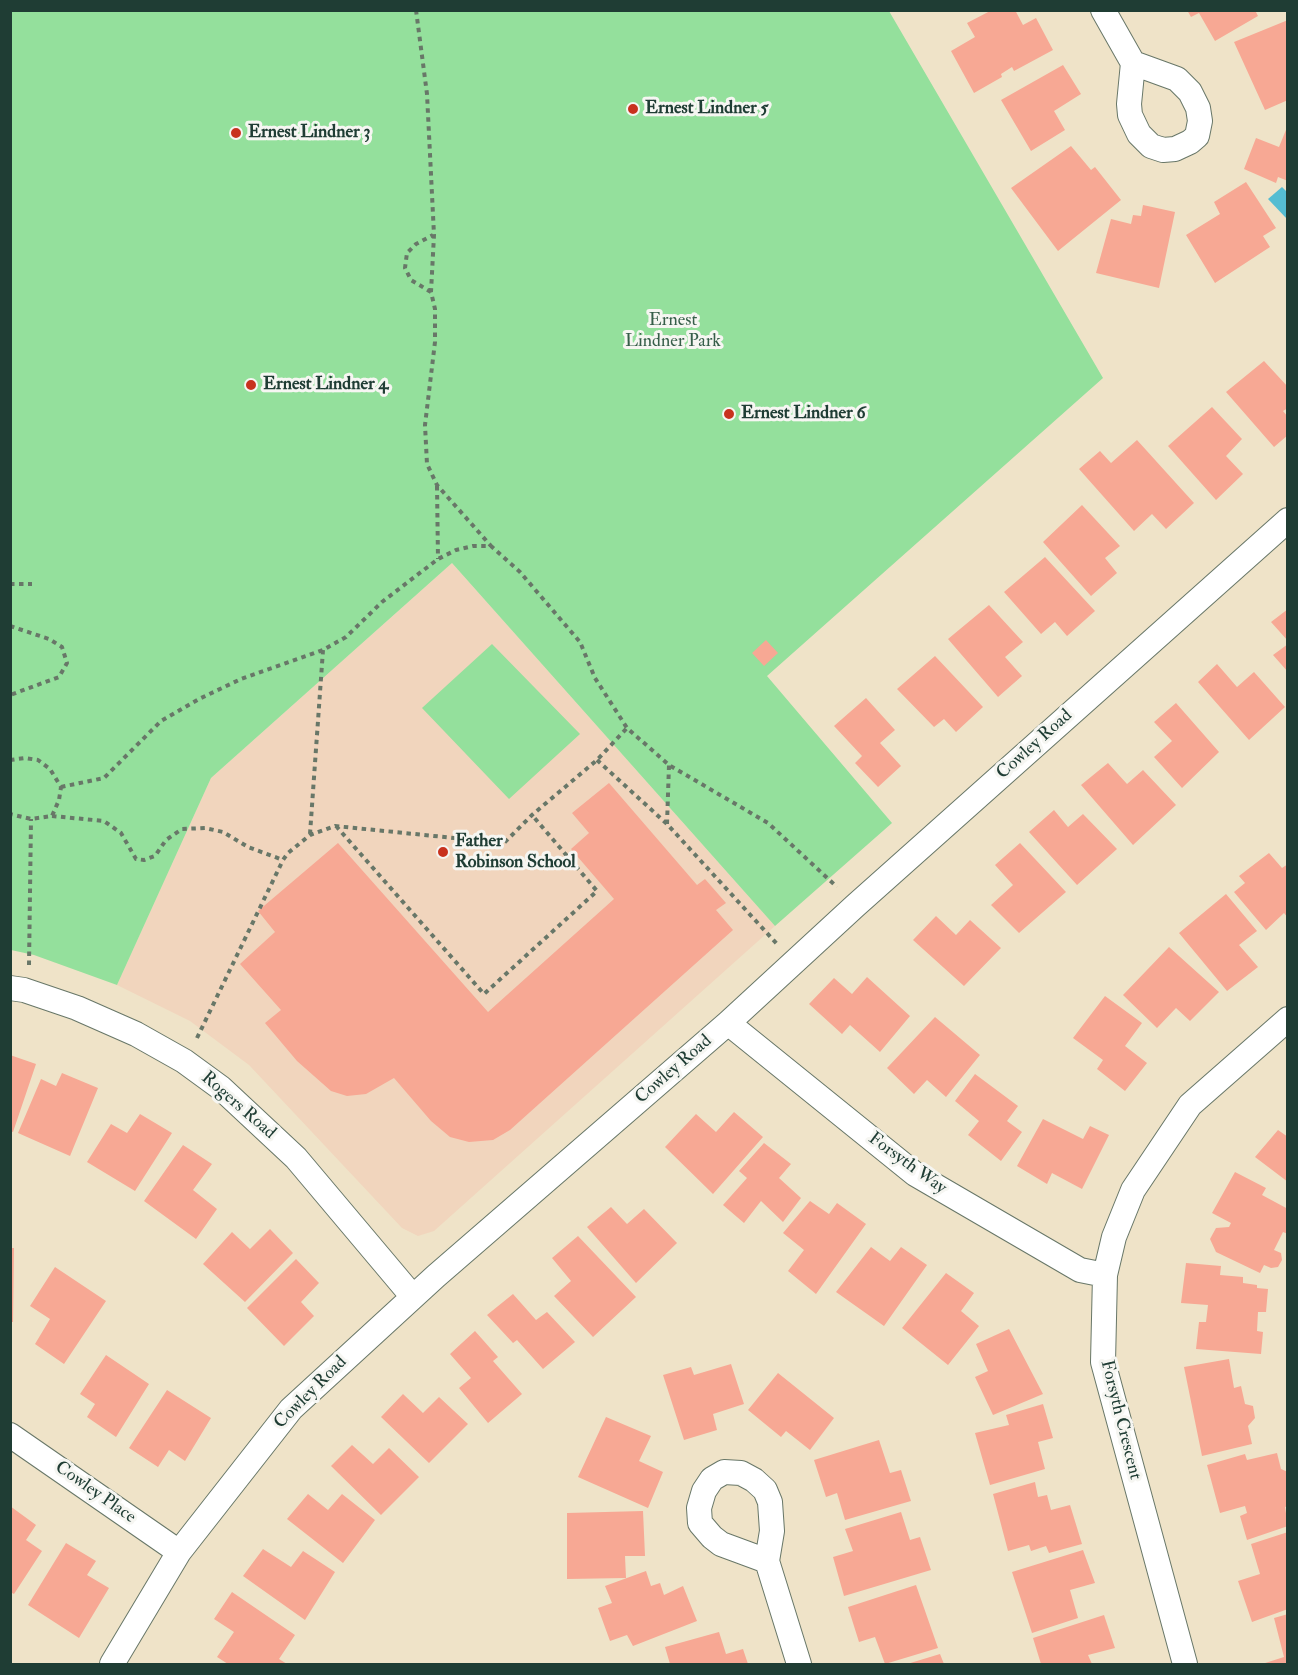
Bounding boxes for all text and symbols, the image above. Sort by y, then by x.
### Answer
place label: Ernest Lindner 5 [645,98,768,120]
marker: Ernest Lindner 5 [626,102,640,116]
place label: Ernest Lindner 3 [248,122,370,144]
marker: Ernest Lindner 3 [229,126,243,140]
park label: Ernest Lindner Park [625,310,721,352]
place label: Ernest Lindner 4 [263,374,388,396]
marker: Ernest Lindner 4 [244,378,258,392]
place label: Ernest Lindner 6 [741,403,866,425]
marker: Ernest Lindner 6 [722,407,736,421]
street label: Cowley Road [993,705,1077,785]
place label: Father Robinson School [455,831,576,874]
marker: Father Robinson School [436,845,450,859]
street label: Cowley Road [631,1031,717,1109]
street label: Rogers Road [196,1068,280,1144]
street label: Forsyth Way [864,1128,950,1200]
street label: Cowley Road [270,1352,352,1434]
street label: Forsyth Crescent [1095,1358,1145,1482]
street label: Cowley Place [50,1457,140,1529]

